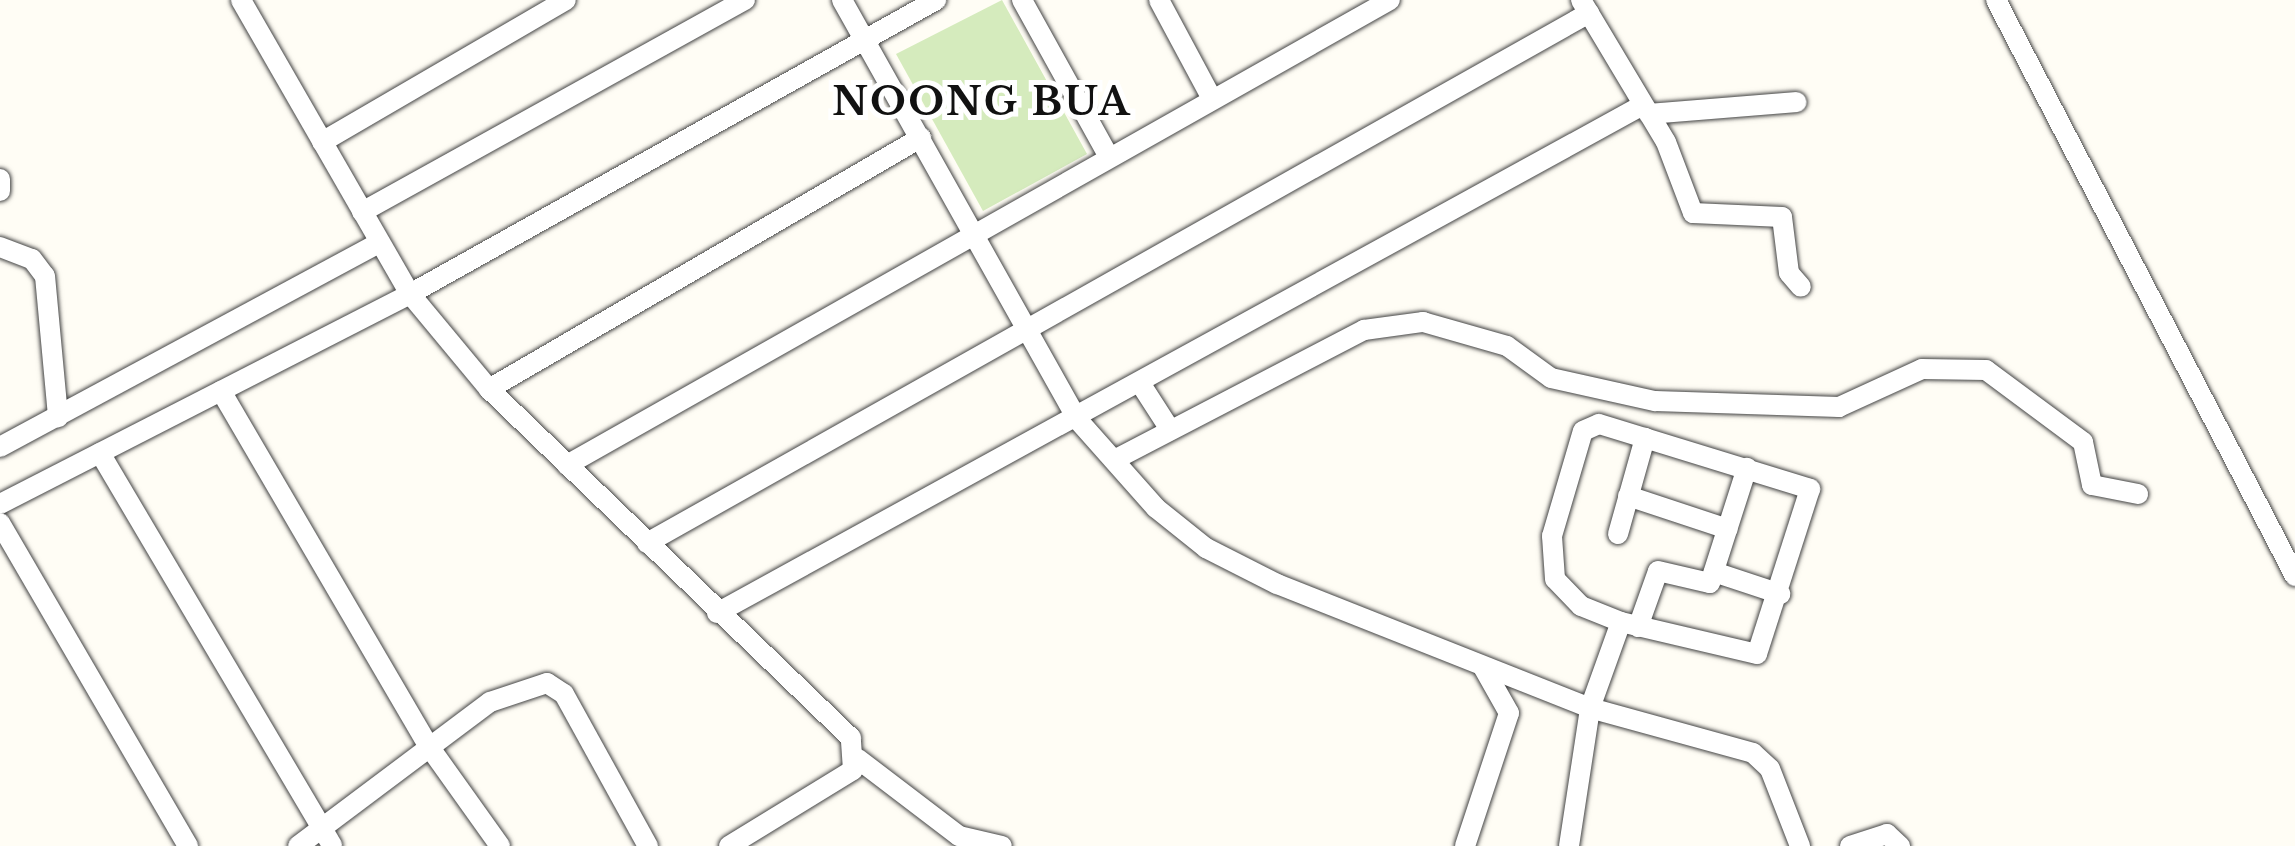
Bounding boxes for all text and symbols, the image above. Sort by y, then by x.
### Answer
district label: NOONG BUA [832,79,1132,125]

